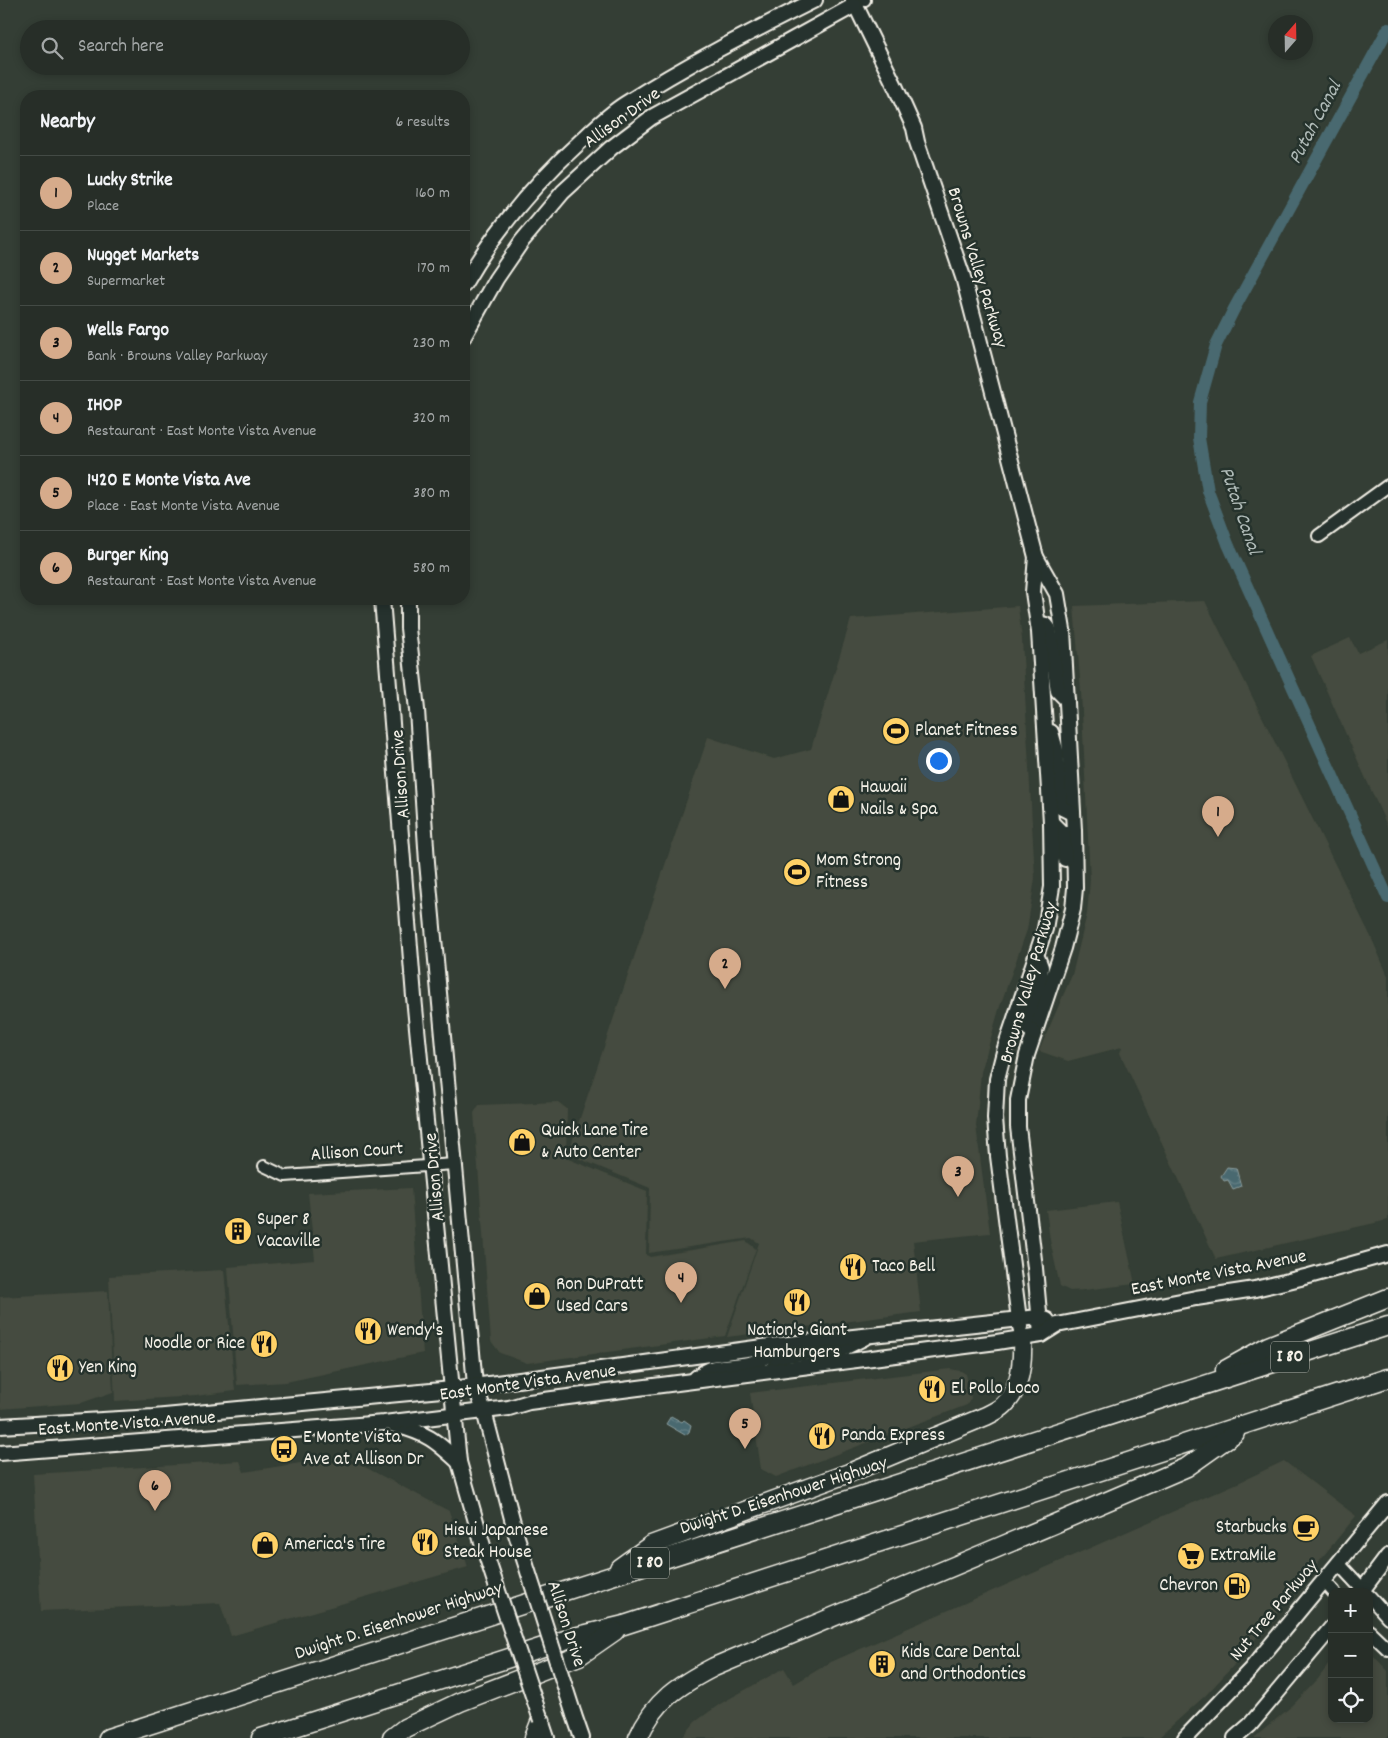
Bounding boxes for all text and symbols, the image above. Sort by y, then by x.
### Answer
north arrow [1268,15,1313,60]
search box [20,20,470,75]
icon: search [38,34,66,62]
text: Search here [78,34,164,61]
water label: Putah Canal [1282,74,1351,170]
street label: Allison Drive [579,82,667,156]
text: Nearby [40,108,95,138]
text: 6 results [395,111,450,134]
text: Lucky Strike [87,168,173,195]
text: 1 [54,182,58,205]
text: 160 m [415,182,450,205]
street label: Browns Valley Parkway [939,184,1013,352]
text: Place [87,195,119,218]
text: Nugget Markets [87,243,199,270]
text: 2 [53,257,60,280]
text: 170 m [417,257,450,280]
text: Supermarket [87,270,165,293]
text: Wells Fargo [87,318,169,345]
text: 3 [52,332,60,355]
text: 230 m [413,332,450,355]
text: Bank · Browns Valley Parkway [87,345,267,368]
text: IHOP [87,393,122,420]
text: 4 [53,407,59,430]
text: 320 m [413,407,450,430]
text: Restaurant · East Monte Vista Avenue [87,420,316,443]
water label: Putah Canal [1211,463,1268,561]
text: 1420 E Monte Vista Ave [87,468,251,495]
text: 5 [52,482,60,505]
text: 380 m [413,482,450,505]
text: Place · East Monte Vista Avenue [87,495,280,518]
text: Burger King [87,543,169,570]
text: 6 [52,557,60,580]
text: 580 m [413,557,450,580]
text: Restaurant · East Monte Vista Avenue [87,570,316,593]
sports icon: Planet Fitness [881,716,911,746]
place label: Planet Fitness [915,718,1018,745]
street label: Allison Drive [385,729,419,819]
your location [926,748,952,774]
place label: Hawaii Nails & Spa [860,775,938,824]
shop icon: Hawaii Nails & Spa [826,784,856,814]
pin: 1 [1202,796,1234,837]
place label: Mom Strong Fitness [816,848,901,897]
sports icon: Mom Strong Fitness [782,857,812,887]
street label: Browns Valley Parkway [994,899,1066,1067]
pin: 2 [709,948,741,989]
place label: Quick Lane Tire & Auto Center [541,1118,648,1167]
shop icon: Quick Lane Tire & Auto Center [507,1127,537,1157]
street label: Allison Drive [419,1131,453,1223]
street label: Allison Court [310,1136,404,1170]
pin: 3 [942,1156,974,1197]
place label: Super 8 Vacaville [257,1207,320,1256]
building icon: Super 8 Vacaville [223,1216,253,1246]
street label: East Monte Vista Avenue [1129,1244,1309,1304]
restaurant icon: Taco Bell [838,1252,868,1282]
place label: Taco Bell [872,1254,936,1281]
pin: 4 [665,1262,697,1303]
place label: Ron DuPratt Used Cars [556,1272,643,1321]
shop icon: Ron DuPratt Used Cars [522,1281,552,1311]
restaurant icon: Nation's Giant Hamburgers [782,1287,812,1317]
restaurant icon: Wendy's [353,1316,383,1346]
place label: Wendy's [387,1318,443,1345]
place label: Nation's Giant Hamburgers [747,1318,847,1367]
restaurant icon: Noodle or Rice [249,1329,279,1359]
place label: Noodle or Rice [144,1331,245,1358]
road number: I 80 [1271,1341,1309,1372]
restaurant icon: Yen King [45,1353,75,1383]
place label: Yen King [79,1355,137,1382]
street label: East Monte Vista Avenue [438,1358,618,1410]
restaurant icon: El Pollo Loco [917,1374,947,1404]
place label: El Pollo Loco [951,1376,1040,1403]
street label: East Monte Vista Avenue [37,1405,217,1445]
pin: 5 [729,1408,761,1449]
restaurant icon: Panda Express [807,1421,837,1451]
place label: Panda Express [841,1423,945,1450]
place label: E Monte Vista Ave at Allison Dr [303,1425,424,1474]
bus stop icon: E Monte Vista Ave at Allison Dr [269,1434,299,1464]
street label: Dwight D. Eisenhower Highway [677,1451,891,1543]
pin: 6 [139,1470,171,1511]
cafe icon: Starbucks [1291,1513,1321,1543]
place label: Starbucks [1216,1515,1287,1542]
place label: Hisui Japanese Steak House [444,1518,548,1567]
restaurant icon: Hisui Japanese Steak House [410,1527,440,1557]
shop icon: America's Tire [250,1530,280,1560]
place label: America's Tire [284,1532,385,1559]
supermarket icon: ExtraMile [1176,1541,1206,1571]
place label: ExtraMile [1210,1543,1276,1570]
road number: I 80 [631,1548,669,1579]
street label: Nut Tree Parkway [1224,1554,1326,1668]
fuel station icon: Chevron [1222,1571,1252,1601]
place label: Chevron [1159,1573,1218,1600]
street label: Dwight D. Eisenhower Highway [292,1576,506,1668]
street label: Allison Drive [538,1577,592,1671]
map controls [1328,1588,1373,1723]
button: + [1328,1588,1373,1633]
button: − [1328,1633,1373,1678]
place label: Kids Care Dental and Orthodontics [901,1640,1026,1689]
building icon: Kids Care Dental and Orthodontics [867,1649,897,1679]
button: locate [1328,1678,1373,1723]

